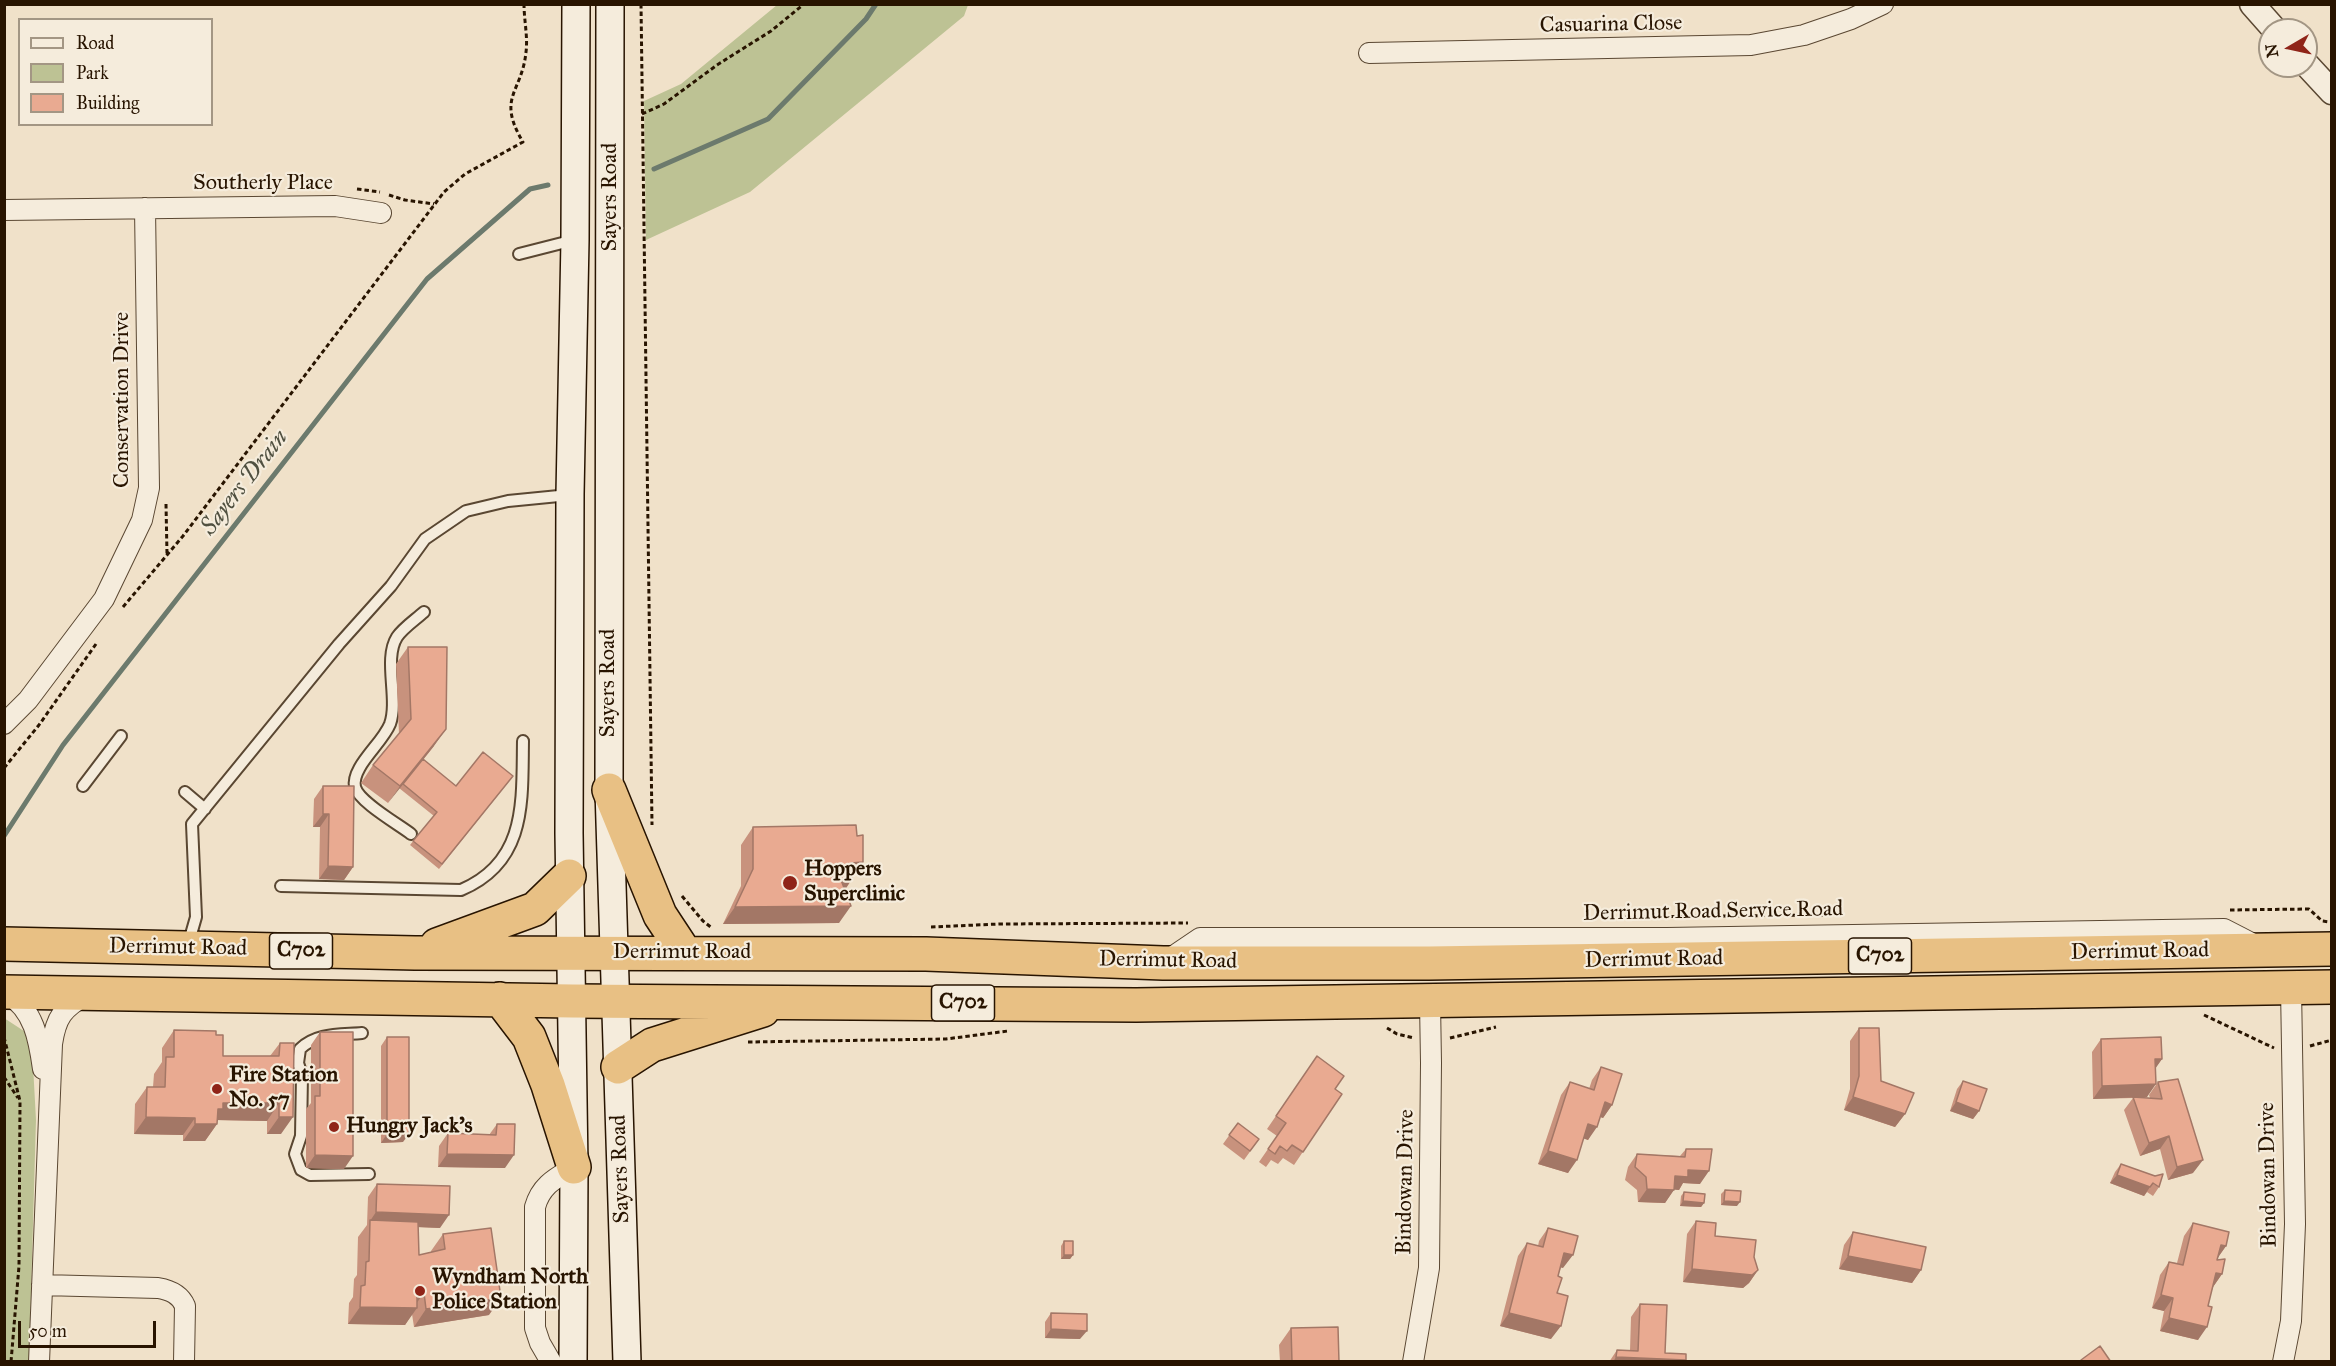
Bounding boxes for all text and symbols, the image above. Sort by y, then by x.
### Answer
street label: Casuarina Close [1539,11,1683,39]
legend [18,18,213,126]
north arrow [2258,18,2318,78]
text: Road [76,32,114,54]
text: N [2261,42,2282,59]
text: Park [76,62,109,84]
text: Building [76,92,139,114]
street label: Sayers Road [598,143,624,251]
street label: Southerly Place [193,171,333,197]
street label: Conservation Drive [110,312,136,488]
water label: Sayers Drain [195,425,295,541]
street label: Sayers Road [596,629,622,737]
place label: Hoppers Superclinic [804,857,905,908]
marker: Hoppers Superclinic [781,874,799,892]
street label: Derrimut Road Service Road [1583,897,1843,927]
road number: C702 [270,933,332,969]
street label: Derrimut Road [109,934,247,962]
road number: C702 [1848,938,1912,974]
street label: Derrimut Road [2071,938,2209,966]
street label: Derrimut Road [613,940,751,966]
street label: Derrimut Road [1585,946,1723,974]
street label: Derrimut Road [1099,947,1237,975]
road number: C702 [932,985,994,1021]
place label: Fire Station No. 57 [229,1063,338,1114]
marker: Fire Station No. 57 [210,1082,224,1096]
street label: Bindowan Drive [2255,1102,2283,1248]
street label: Bindowan Drive [1392,1109,1420,1255]
place label: Hungry Jack's [346,1114,472,1140]
street label: Sayers Road [606,1114,636,1224]
marker: Hungry Jack's [327,1120,341,1134]
place label: Wyndham North Police Station [432,1265,588,1316]
marker: Wyndham North Police Station [413,1284,427,1298]
scale bar [21,1309,159,1347]
text: 50 m [29,1320,67,1342]

